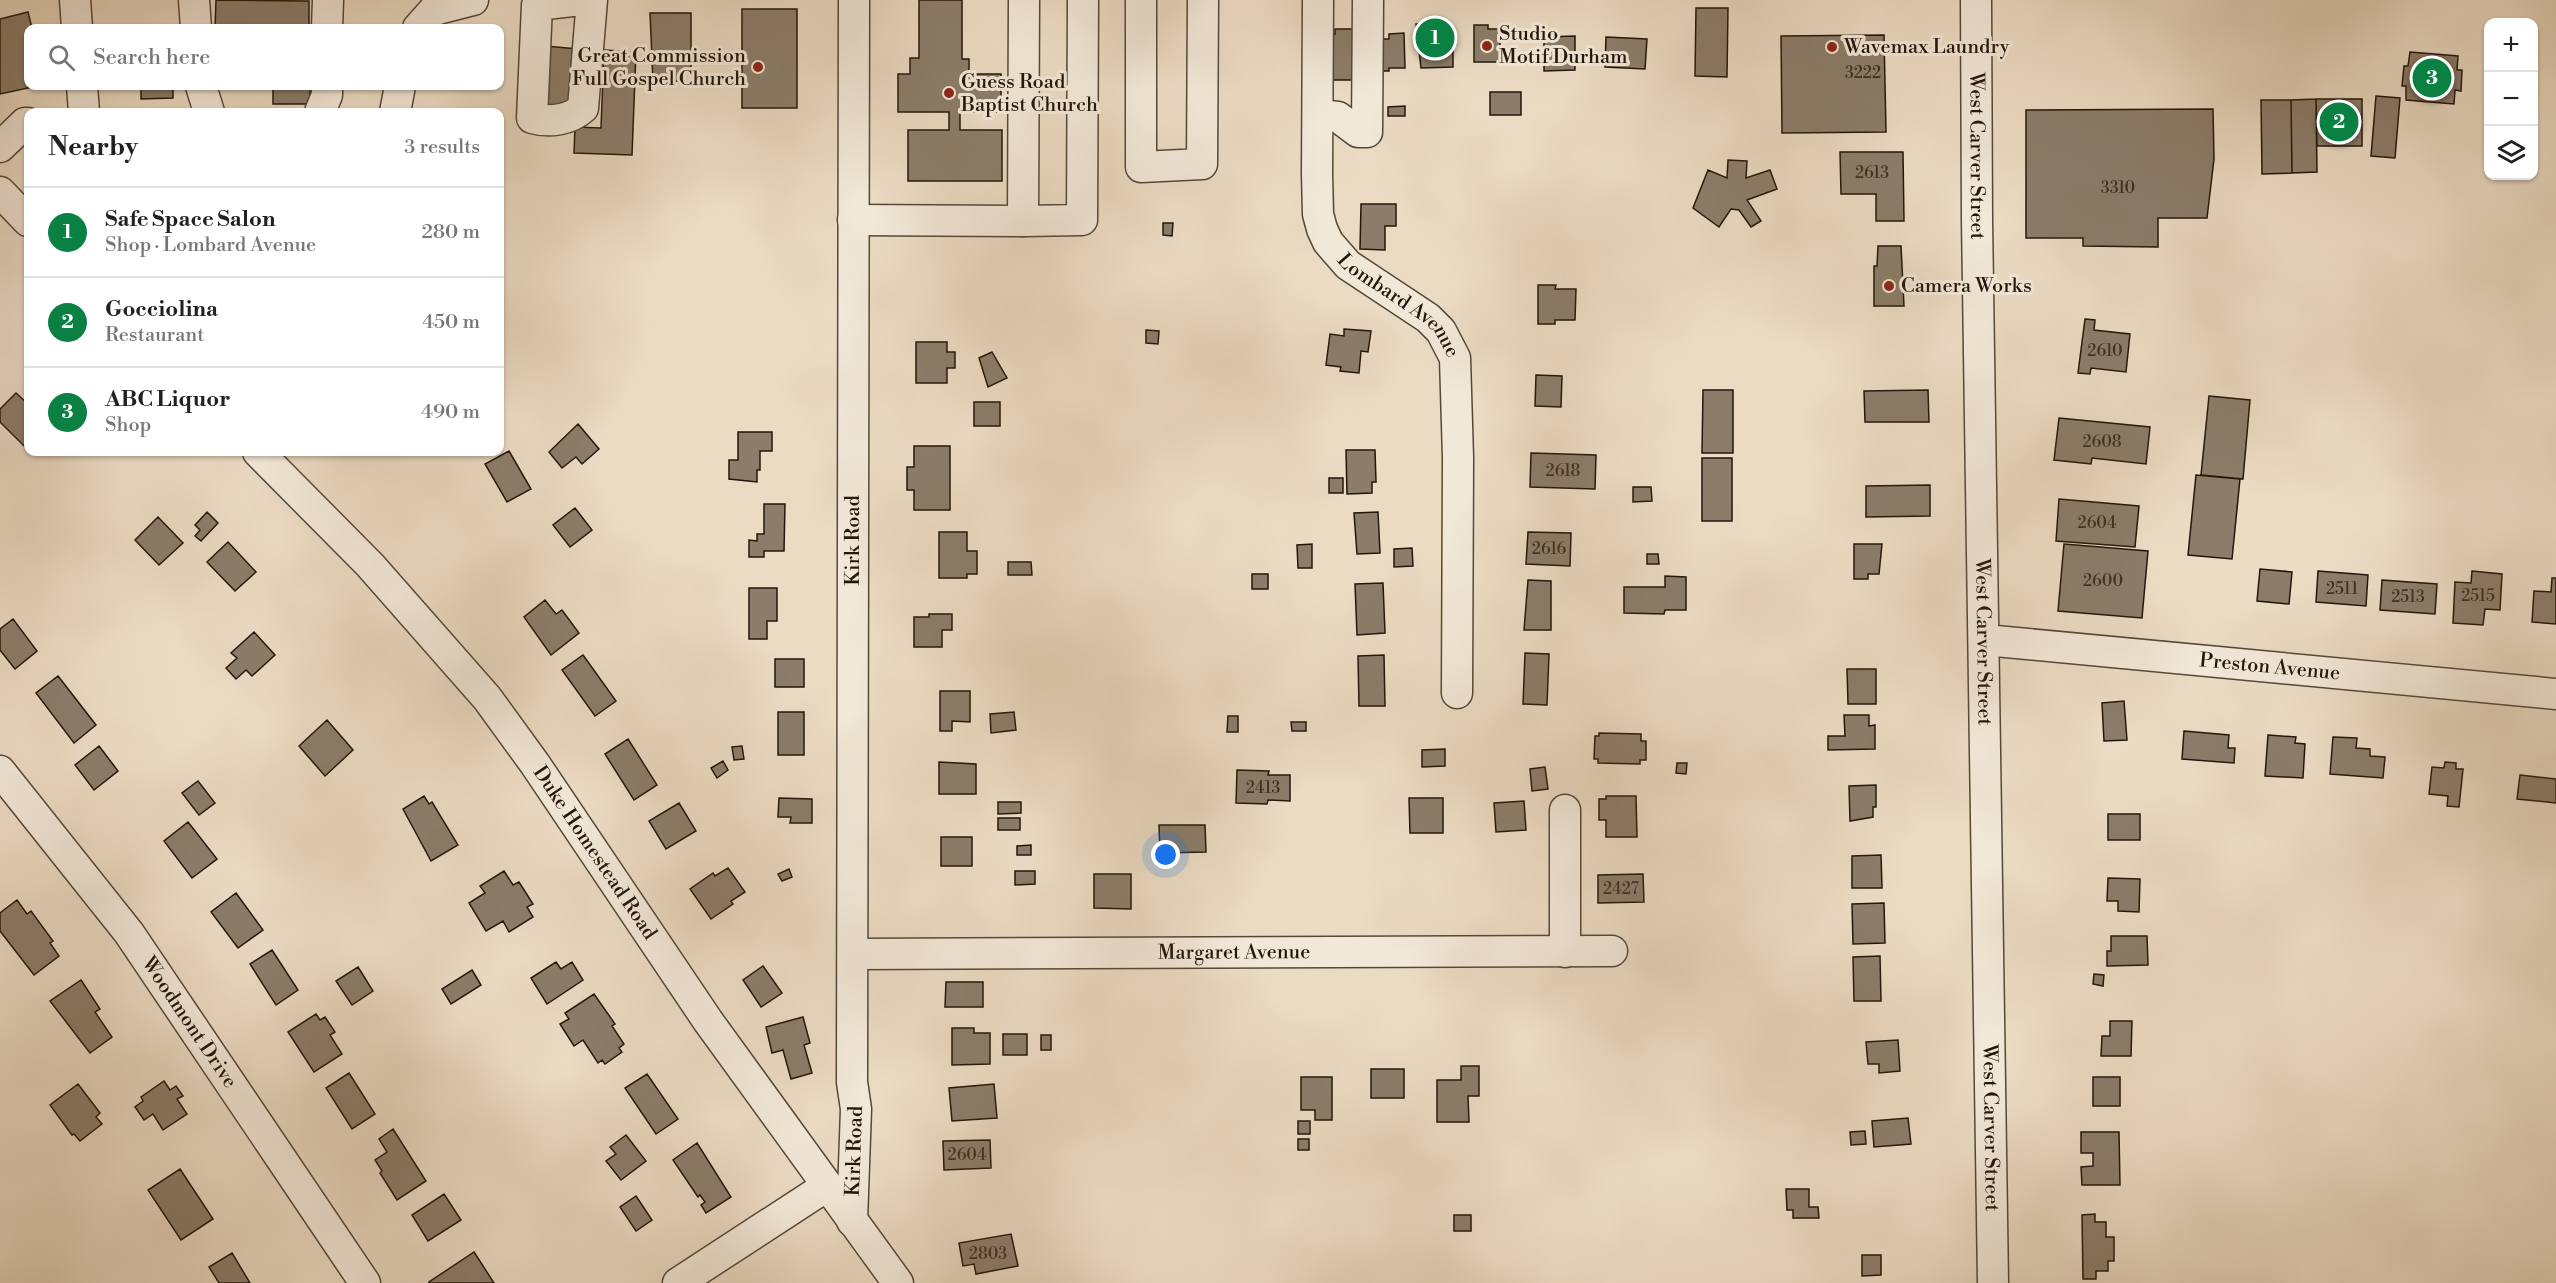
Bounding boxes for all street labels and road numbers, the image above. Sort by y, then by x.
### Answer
street label: West Carver Street [1964,71,1990,240]
street label: Lombard Avenue [1331,248,1465,362]
street label: Kirk Road [840,494,866,586]
street label: West Carver Street [1970,557,1997,726]
street label: Preston Avenue [2198,648,2341,686]
street label: Duke Homestead Road [527,761,663,945]
street label: Margaret Avenue [1158,940,1310,965]
street label: Woodmont Drive [135,951,243,1093]
street label: West Carver Street [1977,1043,2004,1212]
street label: Kirk Road [840,1105,869,1197]

